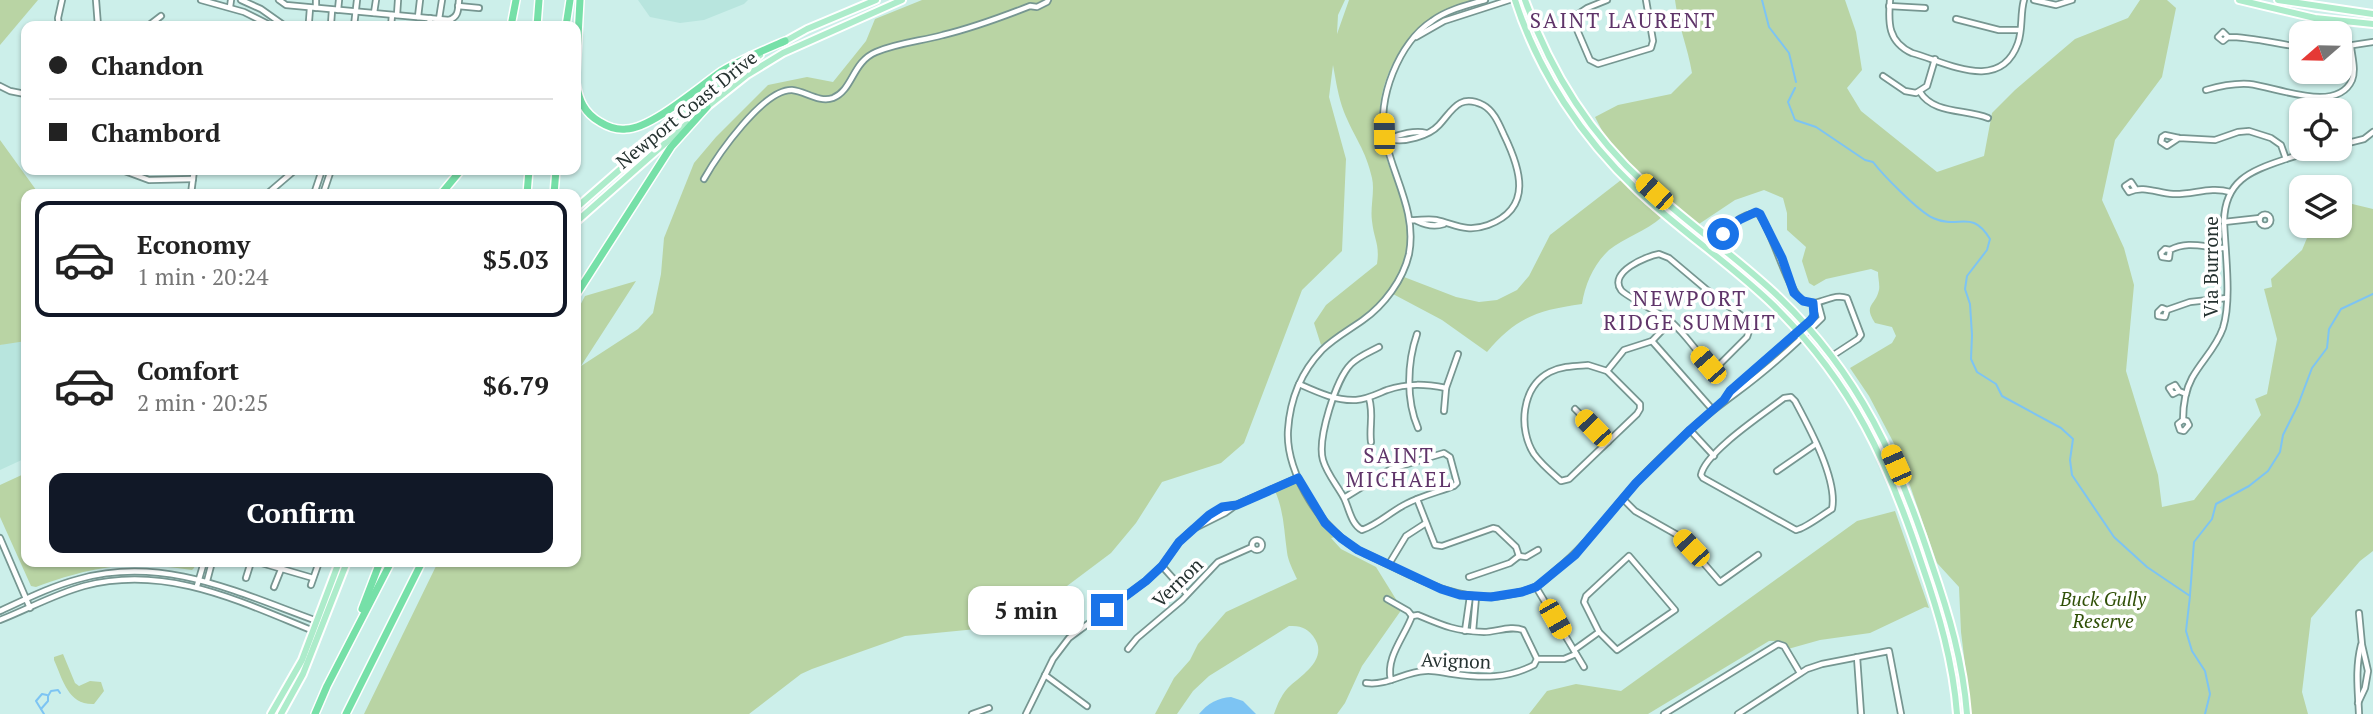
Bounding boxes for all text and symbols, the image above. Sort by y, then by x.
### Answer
district label: SAINT LAURENT [1530,6,1716,34]
north arrow [2289,21,2352,84]
map controls [2289,21,2352,238]
street label: Newport Coast Drive [610,44,762,174]
text: Chandon [91,48,204,82]
button: locate [2289,98,2352,161]
car [1374,113,1395,155]
text: Chambord [91,115,221,149]
car [1632,170,1677,214]
button: layers [2289,175,2352,238]
street label: Via Burrone [2198,216,2223,318]
route start [1707,218,1739,250]
text: Economy [137,227,250,261]
icon: car [53,228,116,291]
text: $5.03 [483,242,549,276]
text: 1 min · 20:24 [137,261,269,292]
district label: NEWPORT RIDGE SUMMIT [1603,284,1777,336]
car [1687,342,1730,388]
text: Comfort [137,353,239,387]
icon: car [53,354,116,417]
text: $6.79 [483,368,549,402]
text: 2 min · 20:25 [137,387,269,418]
car [1571,406,1616,450]
district label: SAINT MICHAEL [1346,441,1452,493]
car [1878,442,1915,488]
button: Confirm [49,473,553,553]
car [1669,525,1714,571]
street label: Vernon [1146,552,1208,612]
callout: 5 min [967,586,1082,634]
park label: Buck Gully Reserve [2059,586,2147,633]
route end [1091,594,1123,626]
text: 5 min [995,595,1057,626]
car [1536,596,1575,642]
street label: Avignon [1421,646,1491,674]

